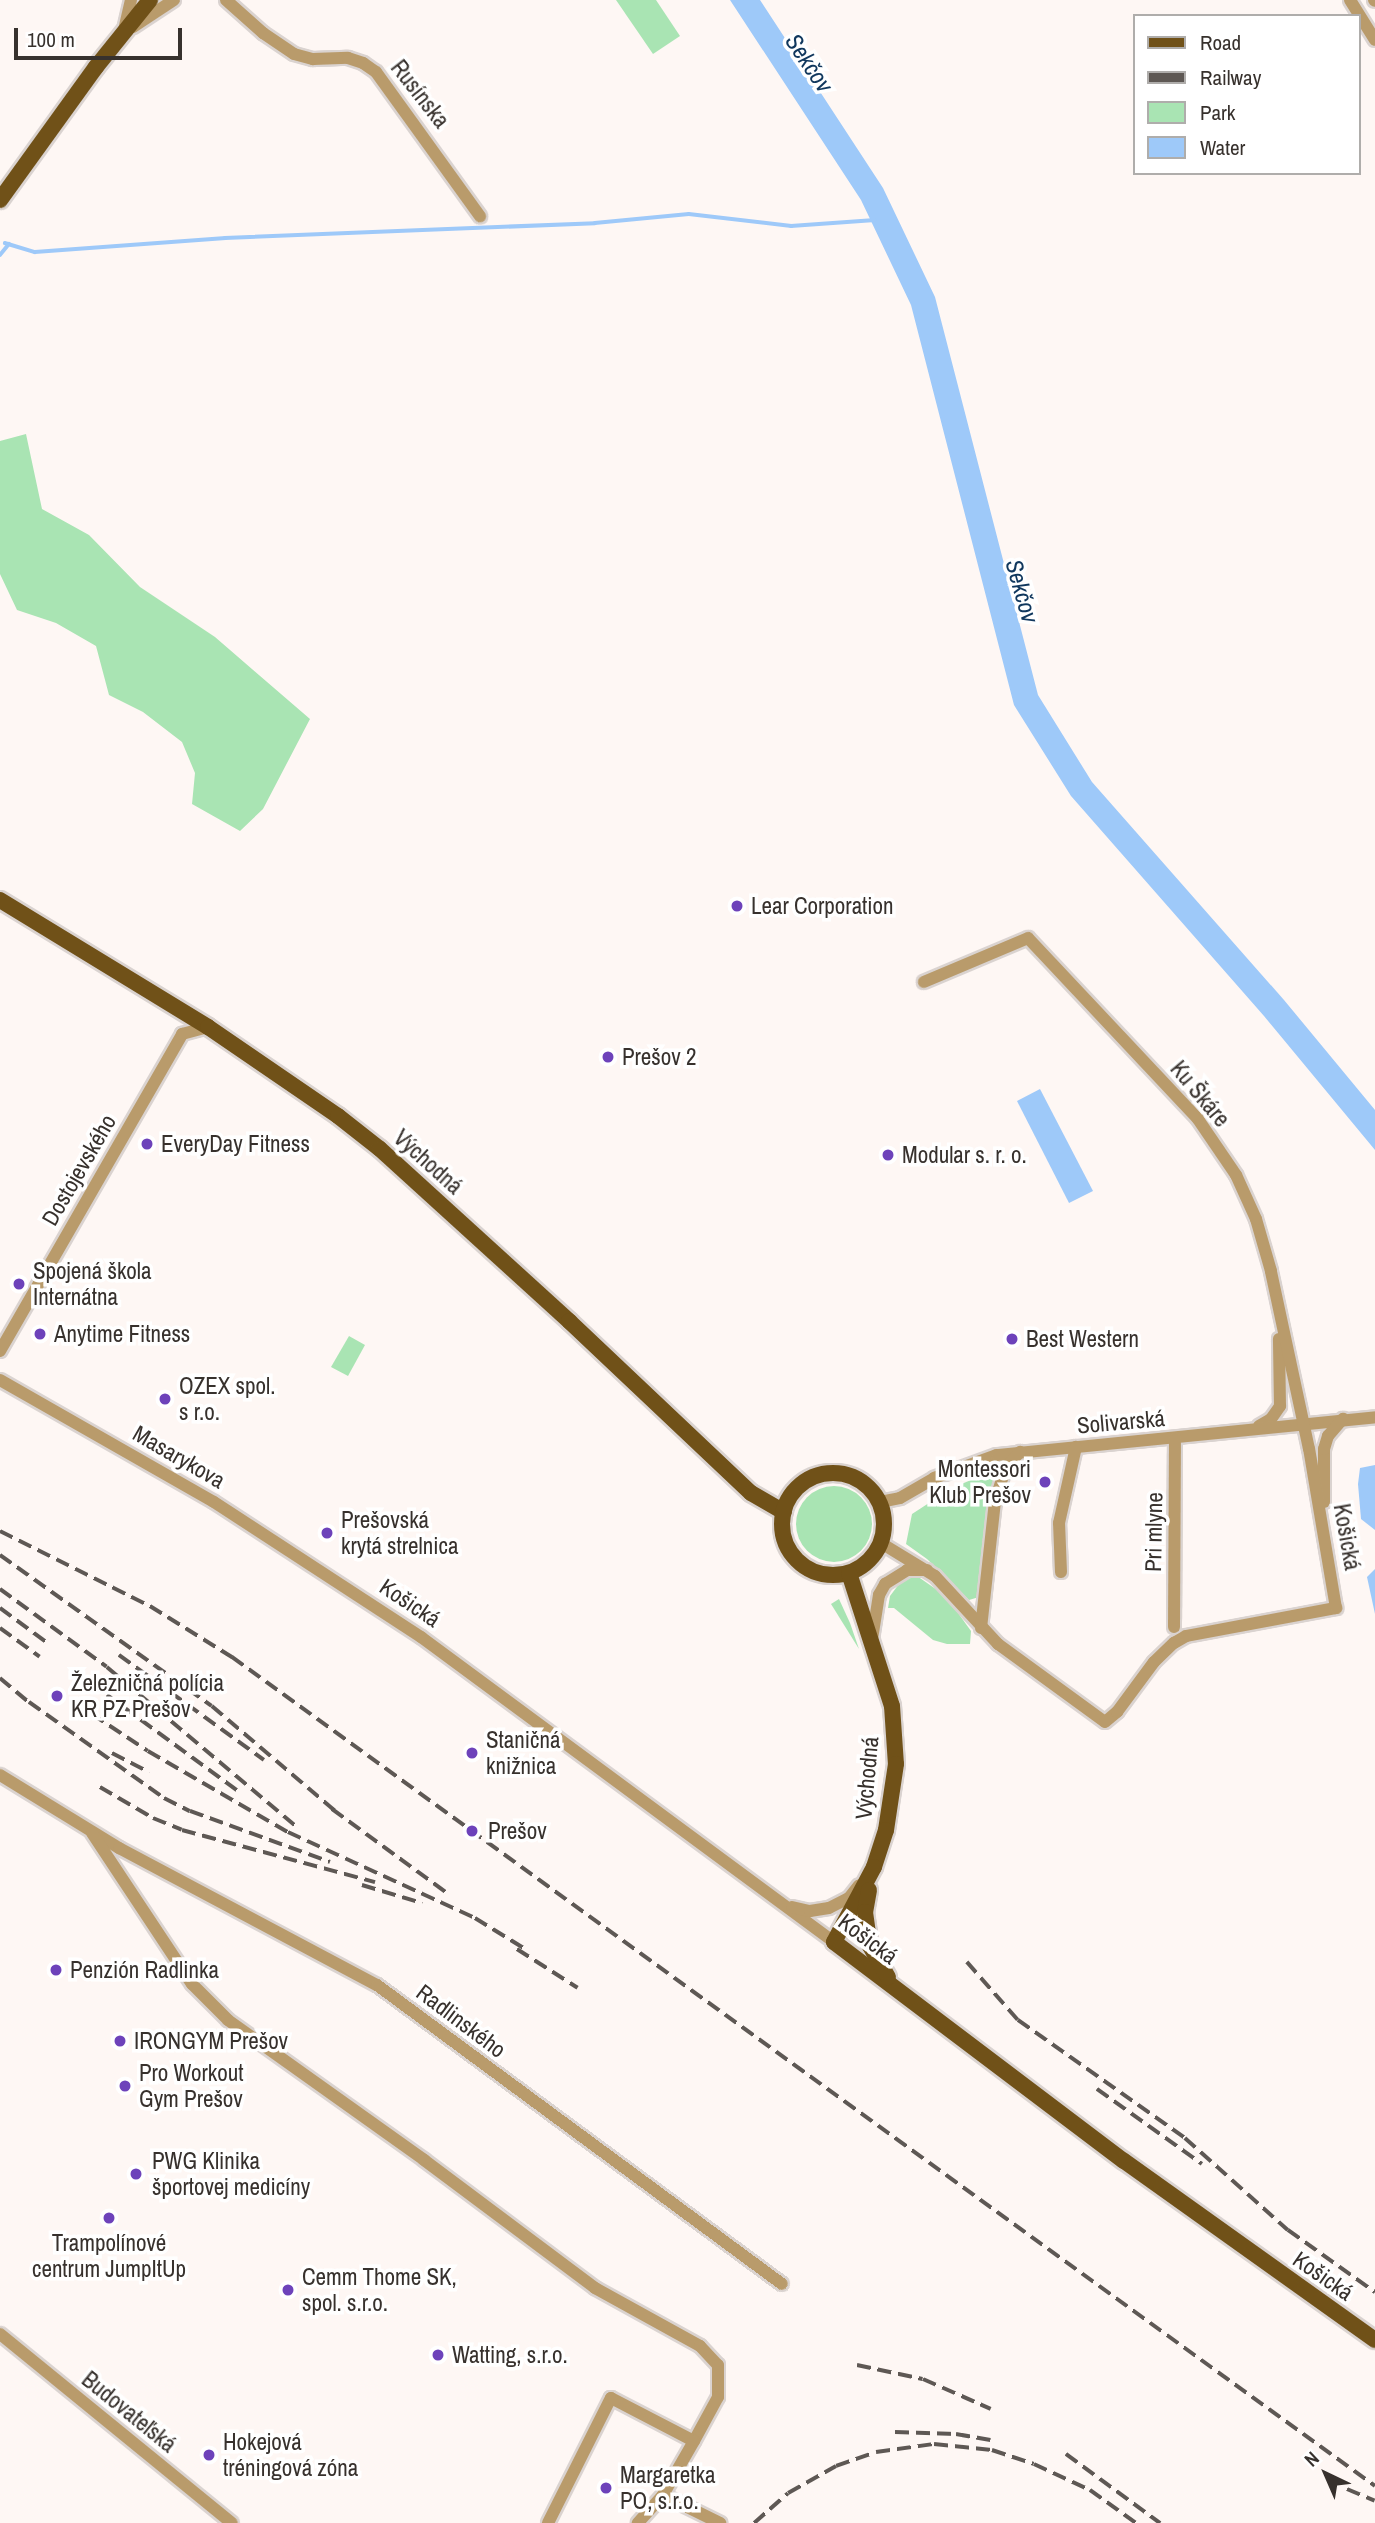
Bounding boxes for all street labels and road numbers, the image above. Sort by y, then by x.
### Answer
street label: Rusínska [385,55,455,133]
street label: Ku Škáre [1164,1055,1236,1133]
street label: Dostojevského [36,1110,122,1230]
street label: Východná [388,1124,468,1200]
street label: Solivarská [1076,1404,1166,1440]
street label: Masarykova [128,1420,230,1494]
street label: Pri mlyne [1140,1492,1168,1572]
street label: Košická [1328,1502,1366,1572]
street label: Košická [374,1573,446,1633]
street label: Východná [850,1735,884,1821]
street label: Košická [833,1908,903,1970]
street label: Radlinského [411,1978,511,2064]
street label: Košická [1288,2245,1358,2307]
street label: Budovateľská [76,2366,182,2458]

